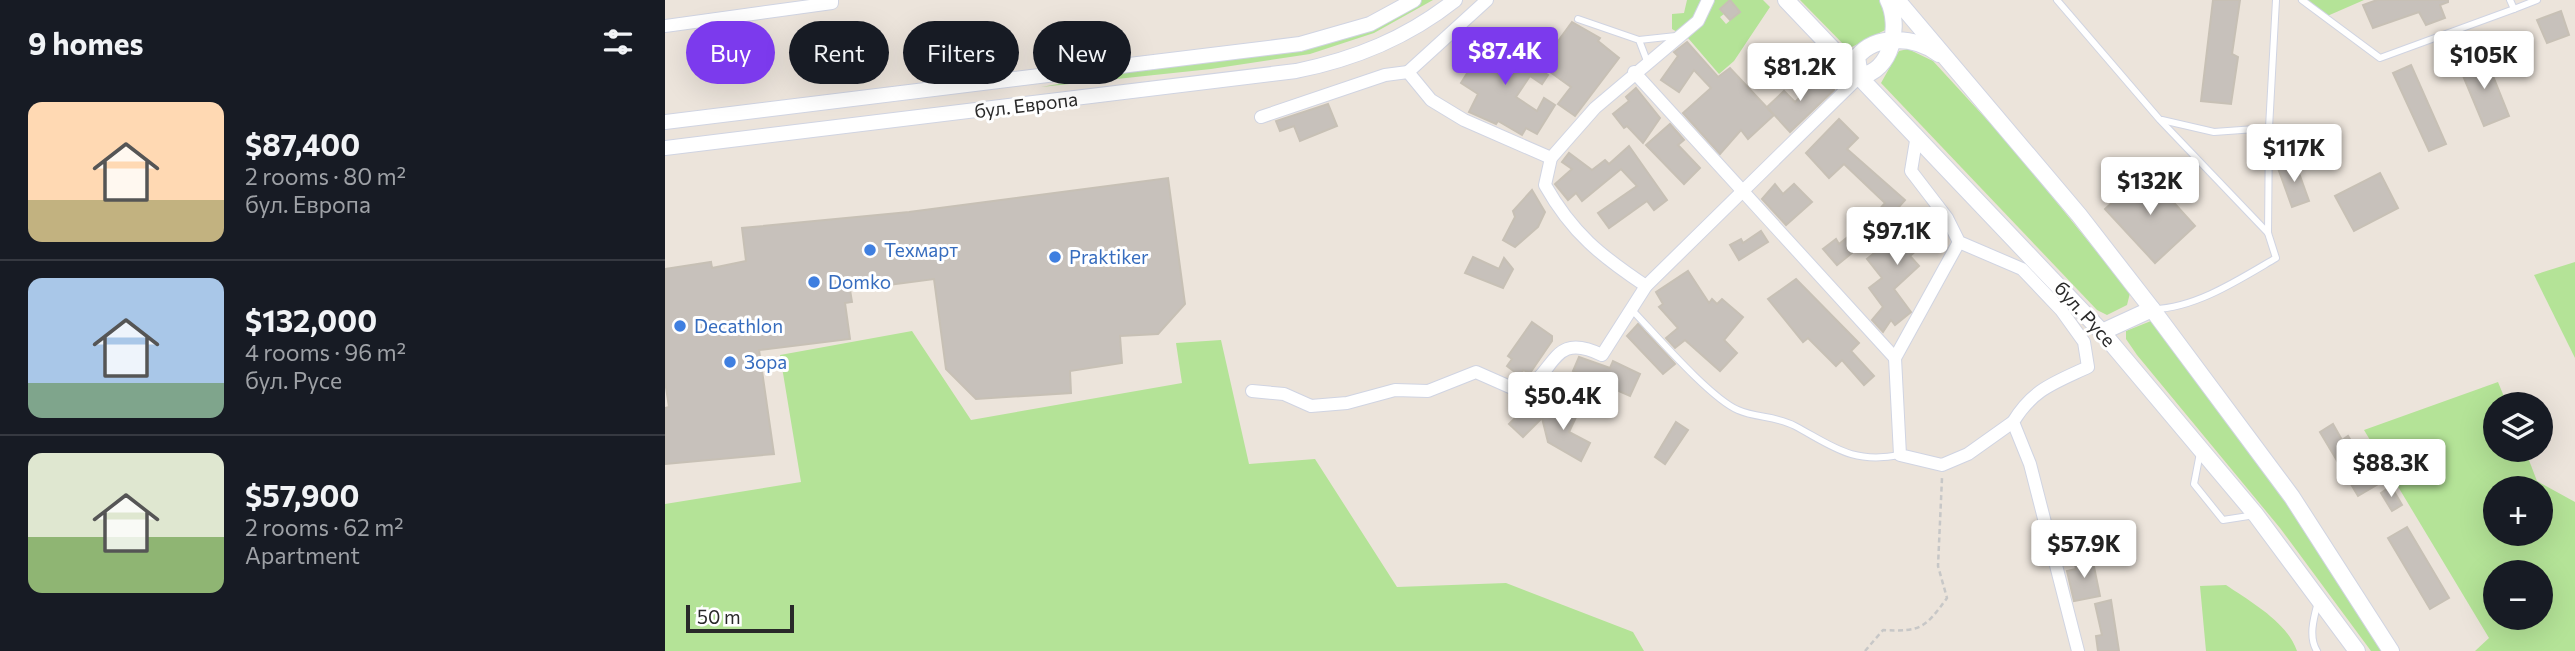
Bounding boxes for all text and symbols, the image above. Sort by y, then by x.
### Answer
chip: Buy [686,21,775,84]
chip: Rent [789,21,889,84]
chip: Filters [903,21,1019,84]
chip: New [1033,21,1131,84]
icon: filters [599,23,637,61]
text: 9 homes [28,24,143,61]
pin: $87.4K [1448,28,1562,87]
pin: $105K [2435,32,2533,91]
text: $87.4K [1468,36,1542,64]
text: $105K [2450,40,2518,68]
pin: $81.2K [1743,43,1857,103]
text: $81.2K [1763,52,1837,80]
street label: бул. Европа [973,87,1079,122]
pin: $117K [2245,124,2343,184]
text: $87,400 [245,125,360,162]
icon: home [84,130,168,214]
text: $117K [2263,133,2325,161]
pin: $132K [2101,158,2199,217]
text: 2 rooms · 80 m² [245,162,406,190]
text: $132K [2117,166,2183,194]
text: бул. Европа [245,190,371,218]
pin: $97.1K [1840,208,1954,267]
text: $97.1K [1863,216,1931,244]
place label: Техмарт [884,238,958,261]
marker: Техмарт [862,242,878,258]
place label: Praktiker [1069,245,1149,268]
marker: Praktiker [1047,249,1063,265]
place label: Domko [828,270,891,293]
marker: Domko [806,274,822,290]
street label: бул. Русе [2050,276,2121,351]
text: $132,000 [245,301,377,338]
icon: home [84,306,168,390]
place label: Decathlon [694,314,783,337]
marker: Decathlon [672,318,688,334]
text: 4 rooms · 96 m² [245,338,406,366]
place label: Зора [744,350,787,373]
marker: Зора [722,354,738,370]
text: бул. Русе [245,366,342,394]
pin: $50.4K [1506,372,1620,432]
text: $50.4K [1524,381,1602,409]
map controls [2483,392,2553,630]
button: layers [2483,392,2553,462]
pin: $88.3K [2334,440,2448,499]
text: $88.3K [2353,448,2429,476]
text: $57,900 [245,476,359,513]
button: + [2483,476,2553,546]
icon: home [84,481,168,565]
text: 2 rooms · 62 m² [245,513,404,541]
pin: $57.9K [2027,520,2141,580]
text: $57.9K [2047,529,2121,557]
text: Apartment [245,541,360,569]
button: − [2483,560,2553,630]
scale bar [686,602,795,634]
text: 50 m [697,605,741,628]

